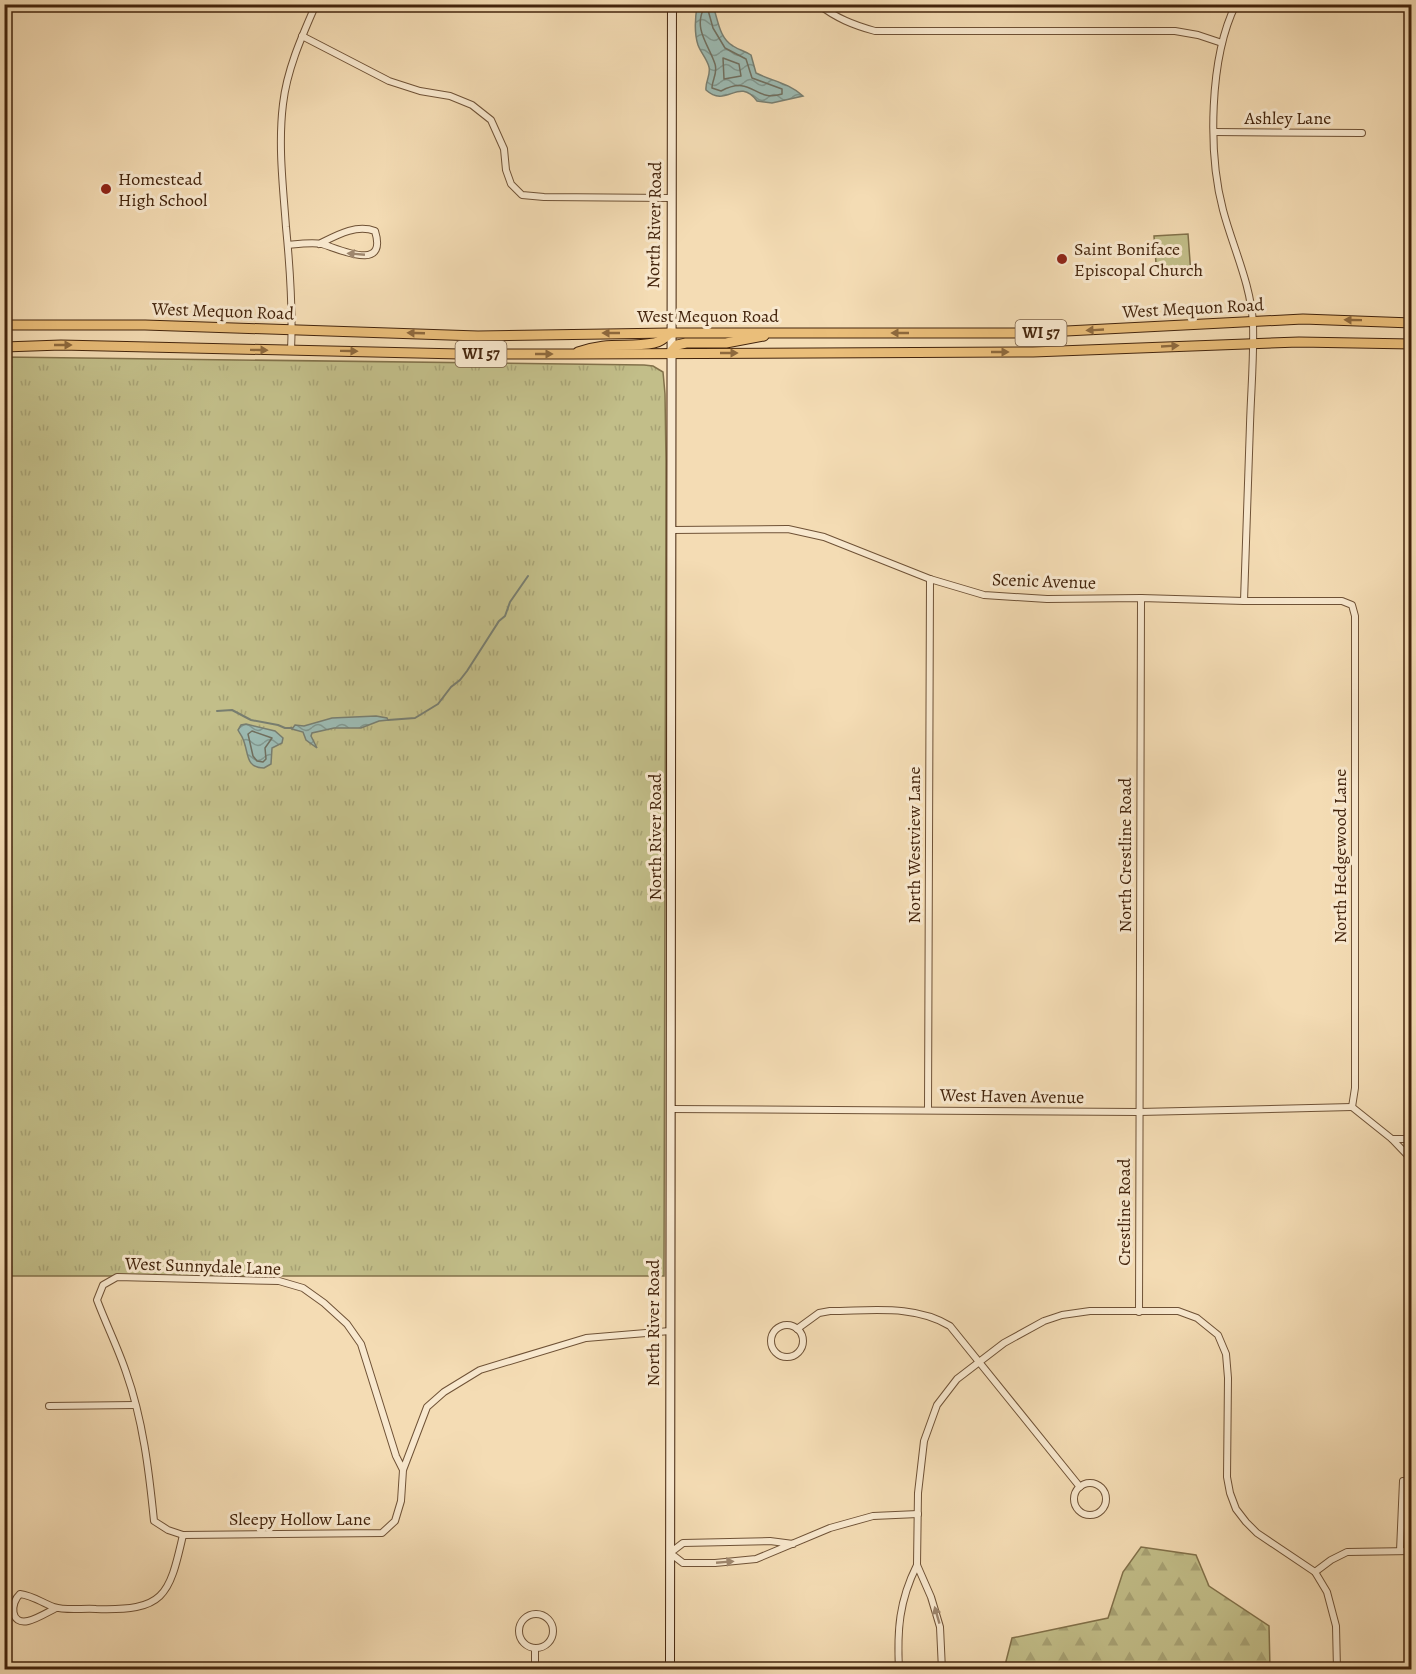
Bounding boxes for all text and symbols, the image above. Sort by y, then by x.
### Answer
street label: Ashley Lane [1244,106,1331,130]
street label: North River Road [641,161,667,289]
place label: Homestead High School [118,167,208,212]
marker: Homestead High School [99,182,113,196]
place label: Saint Boniface Episcopal Church [1074,237,1204,282]
one-way arrow [346,250,365,259]
marker: Saint Boniface Episcopal Church [1055,252,1069,266]
street label: West Mequon Road [1120,292,1265,324]
street label: West Mequon Road [151,296,295,325]
street label: West Mequon Road [636,304,779,328]
one-way arrow [1344,316,1363,325]
road number: WI 57 [1016,320,1066,346]
one-way arrow [1086,326,1105,335]
one-way arrow [602,328,621,338]
one-way arrow [891,328,910,338]
one-way arrow [407,329,426,338]
one-way arrow [53,340,72,350]
road number: WI 57 [456,341,506,367]
one-way arrow [1161,342,1180,351]
one-way arrow [249,345,268,354]
one-way arrow [340,347,359,356]
one-way arrow [991,347,1010,357]
one-way arrow [719,348,738,358]
one-way arrow [535,349,554,359]
street label: Scenic Avenue [991,567,1097,595]
street label: North Westview Lane [902,766,926,924]
street label: North Hedgewood Lane [1328,769,1352,943]
street label: North River Road [643,773,667,901]
street label: North Crestline Road [1113,777,1137,932]
street label: West Haven Avenue [939,1083,1084,1109]
street label: Crestline Road [1112,1158,1136,1266]
street label: West Sunnydale Lane [124,1251,281,1281]
street label: North River Road [641,1259,665,1387]
street label: Sleepy Hollow Lane [229,1507,371,1531]
one-way arrow [716,1557,735,1567]
one-way arrow [932,1606,941,1624]

